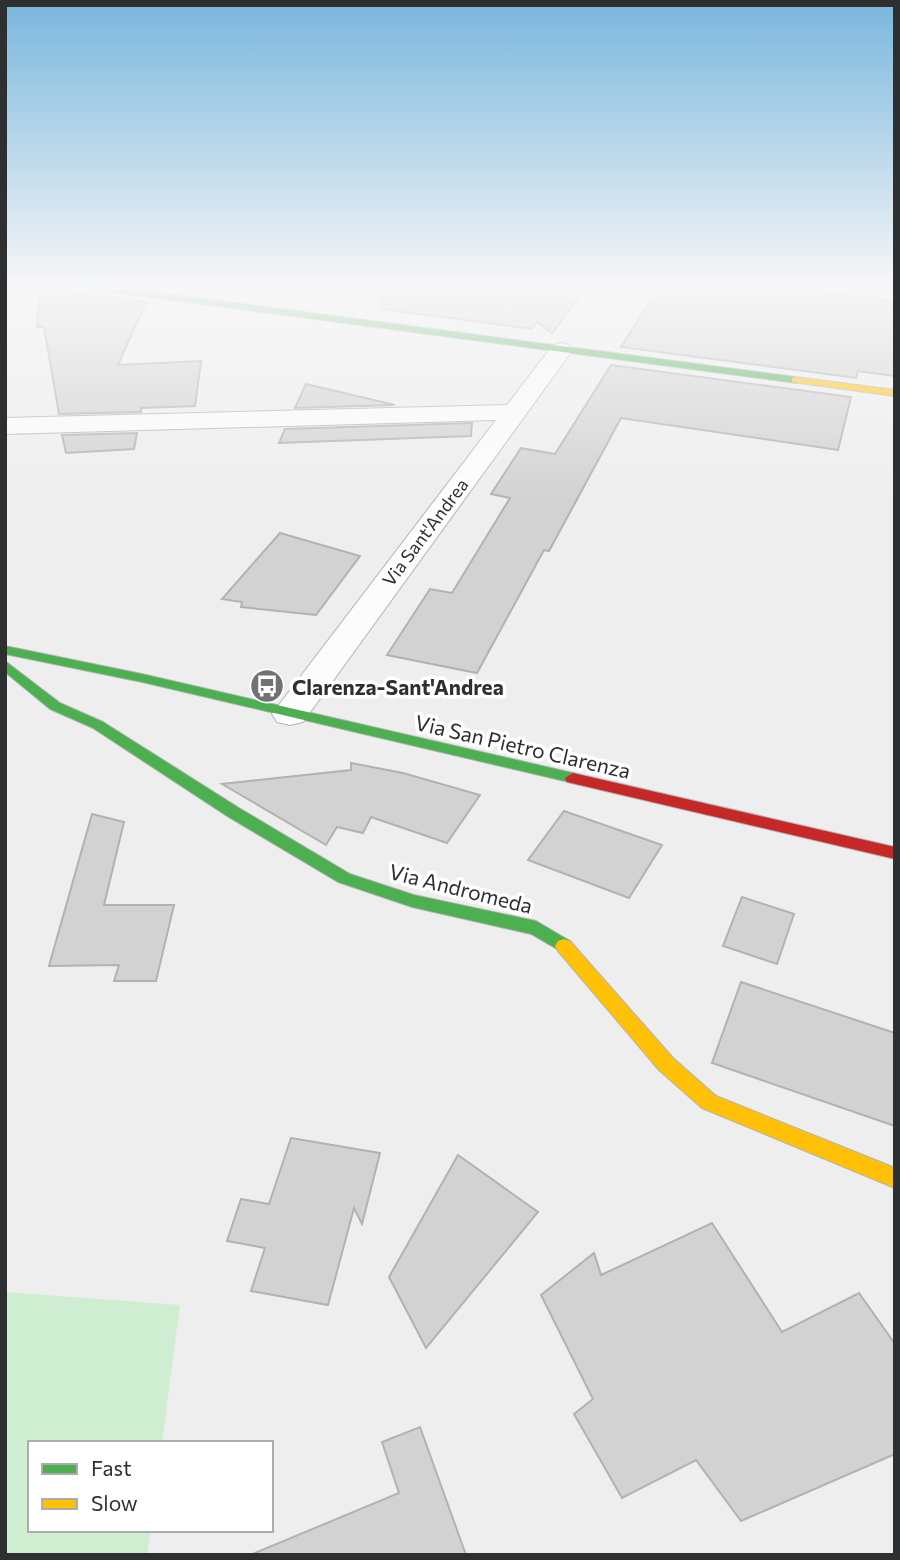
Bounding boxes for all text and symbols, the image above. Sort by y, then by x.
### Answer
street label: Via Sant'Andrea [377,474,473,590]
bus stop icon: Clarenza-Sant'Andrea [248,667,286,705]
place label: Clarenza-Sant'Andrea [292,674,504,699]
street label: Via San Pietro Clarenza [413,709,633,783]
street label: Via Andromeda [387,858,535,918]
legend [28,1441,273,1532]
text: Fast [91,1455,132,1480]
text: Slow [91,1490,138,1515]

